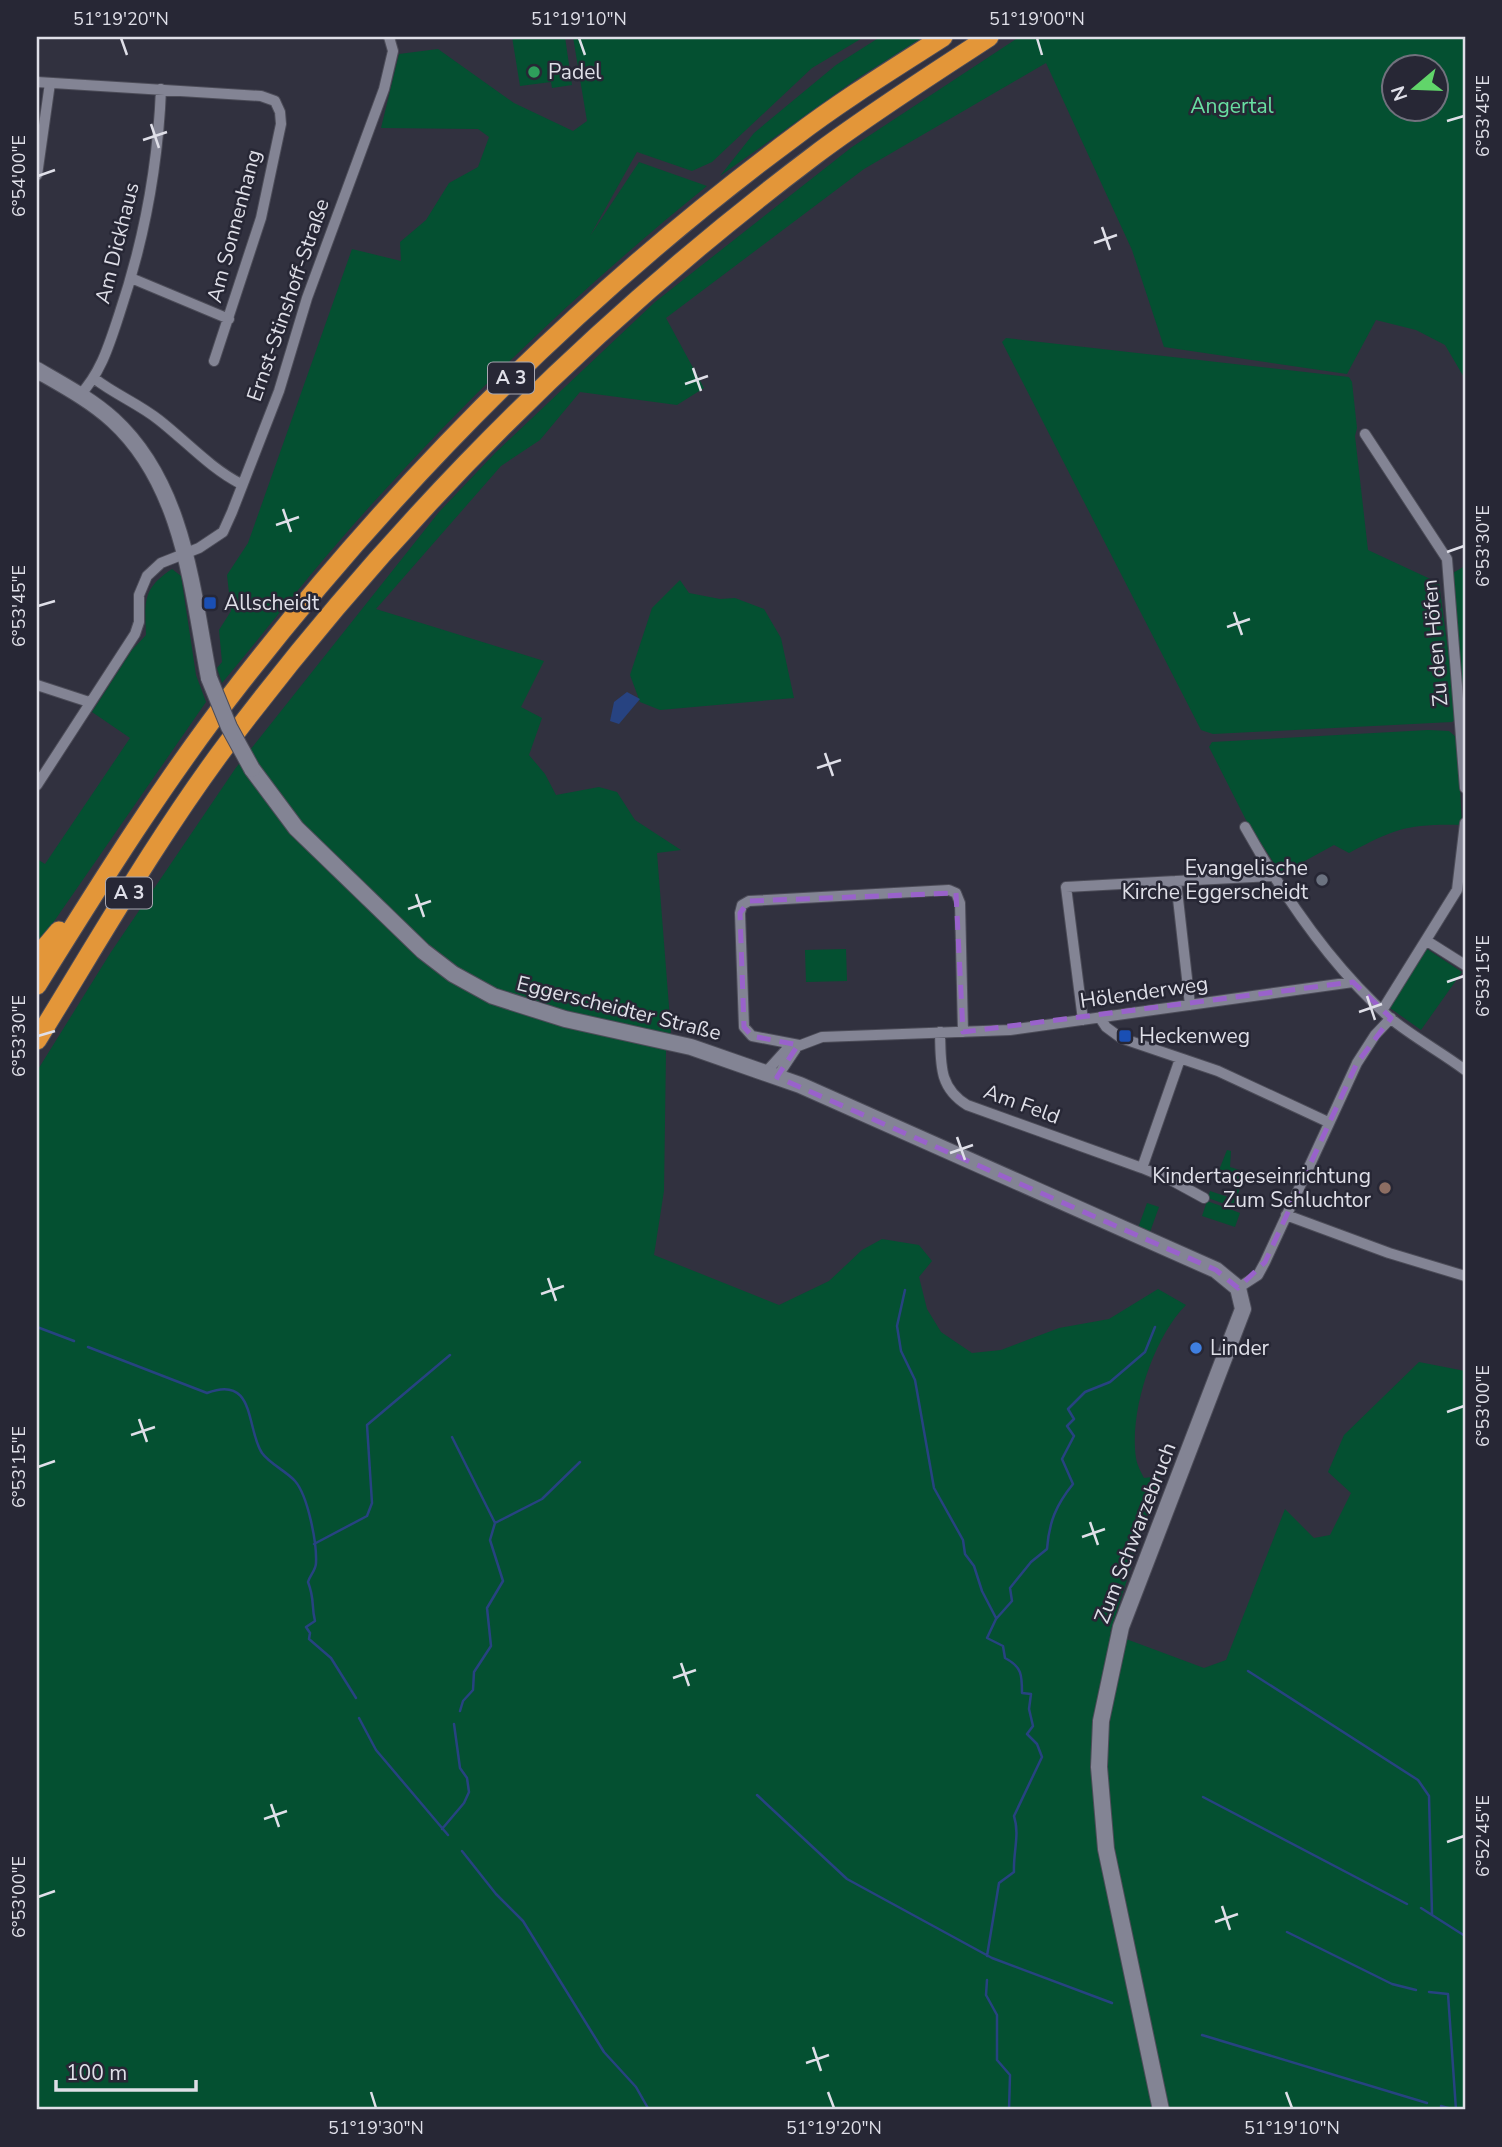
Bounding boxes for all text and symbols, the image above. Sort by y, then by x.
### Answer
text: 51°19'20"N [73,7,169,31]
text: 51°19'10"N [531,7,627,31]
text: 51°19'00"N [989,7,1085,31]
north arrow [1380,52,1450,122]
place label: Padel [548,58,602,86]
marker: Padel [526,64,542,80]
text: 6°53'45"E [1471,75,1495,157]
text: N [1385,82,1414,104]
park label: Angertal [1190,92,1275,120]
text: 6°54'00"E [7,135,31,217]
street label: Am Sonnenhang [200,146,268,306]
street label: Am Dickhaus [88,179,146,307]
street label: Ernst-Stinshoff-Straße [240,195,336,405]
road number: A 3 [488,362,534,394]
text: 6°53'30"E [1471,505,1495,587]
text: 6°53'45"E [7,565,31,647]
street label: Zu den Höfen [1415,578,1455,708]
place label: Allscheidt [224,589,320,617]
marker: Allscheidt [202,595,218,611]
place label: Evangelische Kirche Eggerscheidt [1122,854,1309,906]
marker: Evangelische Kirche Eggerscheidt [1314,872,1330,888]
road number: A 3 [106,878,152,908]
text: 6°53'15"E [1471,935,1495,1017]
street label: Eggerscheidter Straße [514,969,724,1047]
street label: Hölenderweg [1078,969,1210,1015]
text: 6°53'30"E [7,995,31,1077]
place label: Heckenweg [1139,1022,1250,1050]
marker: Heckenweg [1117,1028,1133,1044]
street label: Am Feld [980,1077,1064,1131]
place label: Kindertageseinrichtung Zum Schluchtor [1152,1162,1371,1214]
marker: Kindertageseinrichtung Zum Schluchtor [1377,1180,1393,1196]
place label: Linder [1210,1334,1270,1362]
marker: Linder [1188,1340,1204,1356]
text: 6°53'00"E [1471,1365,1495,1447]
text: 6°53'15"E [7,1426,31,1508]
street label: Zum Schwarzebruch [1088,1438,1182,1628]
text: 6°52'45"E [1471,1795,1495,1877]
text: 6°53'00"E [7,1856,31,1938]
scale bar [56,2049,196,2093]
text: 100 m [66,2059,127,2087]
text: 51°19'30"N [328,2116,424,2140]
text: 51°19'20"N [786,2116,882,2140]
text: 51°19'10"N [1244,2116,1340,2140]

